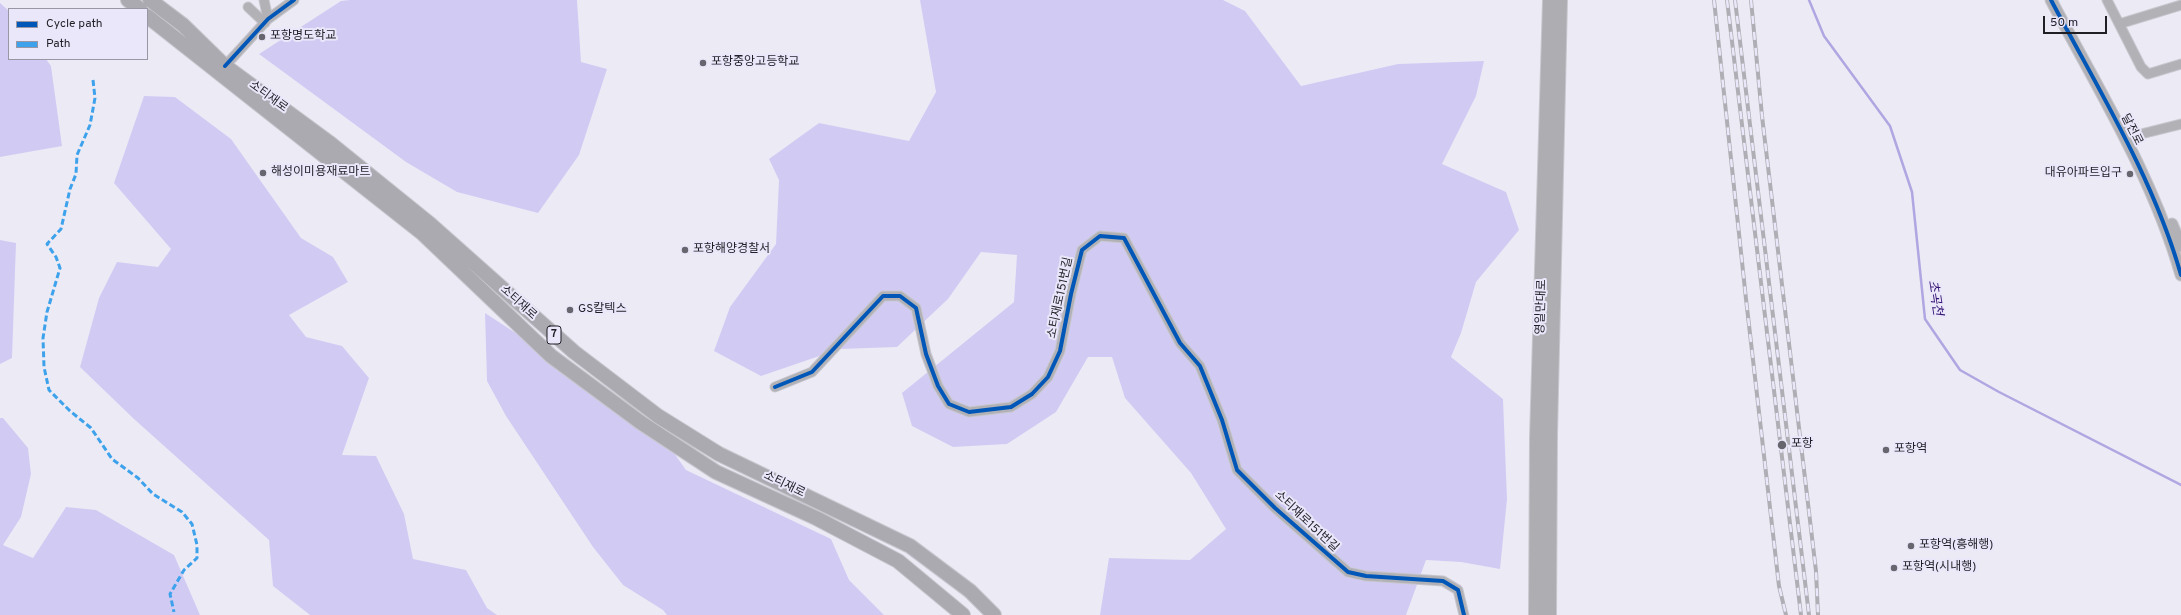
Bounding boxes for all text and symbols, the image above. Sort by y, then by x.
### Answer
legend [8,8,148,60]
scale bar [2045,8,2109,34]
text: 50 m [2050,15,2078,31]
text: Cycle path [46,16,103,32]
place label: 포항명도학교 [270,30,336,44]
marker: 포항명도학교 [257,32,267,42]
text: Path [46,36,71,52]
place label: 포항중앙고등학교 [711,56,799,70]
marker: 포항중앙고등학교 [698,58,708,68]
street label: 소티재로 [246,78,290,116]
street label: 달전로 [2117,112,2145,148]
place label: 해성이미용재료마트 [271,166,370,180]
place label: 대유아파트입구 [2045,167,2122,181]
marker: 해성이미용재료마트 [258,168,268,178]
marker: 대유아파트입구 [2125,169,2135,179]
place label: 포항해양경찰서 [693,243,770,257]
marker: 포항해양경찰서 [680,245,690,255]
street label: 소티재로151번길 [1045,256,1077,340]
street label: 영일만대로 [1534,279,1550,335]
water label: 초곡천 [1923,279,1945,317]
street label: 소티재로 [497,283,539,323]
place label: GS칼텍스 [578,303,626,317]
marker: GS칼텍스 [565,305,575,315]
road number: 7 [547,326,561,344]
place label: 포항 [1791,438,1813,452]
marker: 포항 [1776,439,1788,451]
place label: 포항역 [1894,443,1927,457]
marker: 포항역 [1881,445,1891,455]
street label: 소티재로 [761,469,807,501]
street label: 소티재로151번길 [1271,489,1341,555]
place label: 포항역(흥해행) [1919,539,1993,553]
marker: 포항역(흥해행) [1906,541,1916,551]
place label: 포항역(시내행) [1902,561,1976,575]
marker: 포항역(시내행) [1889,563,1899,573]

